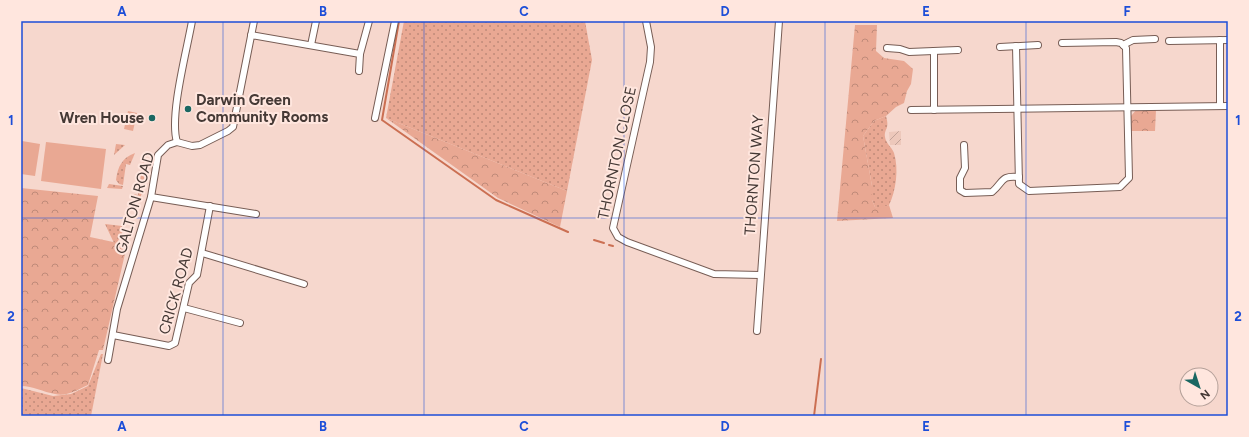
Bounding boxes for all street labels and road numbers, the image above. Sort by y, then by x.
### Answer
street label: THORNTON CLOSE [594,85,640,221]
street label: THORNTON WAY [741,114,767,236]
street label: GALTON ROAD [112,150,158,256]
street label: CRICK ROAD [155,246,197,336]

